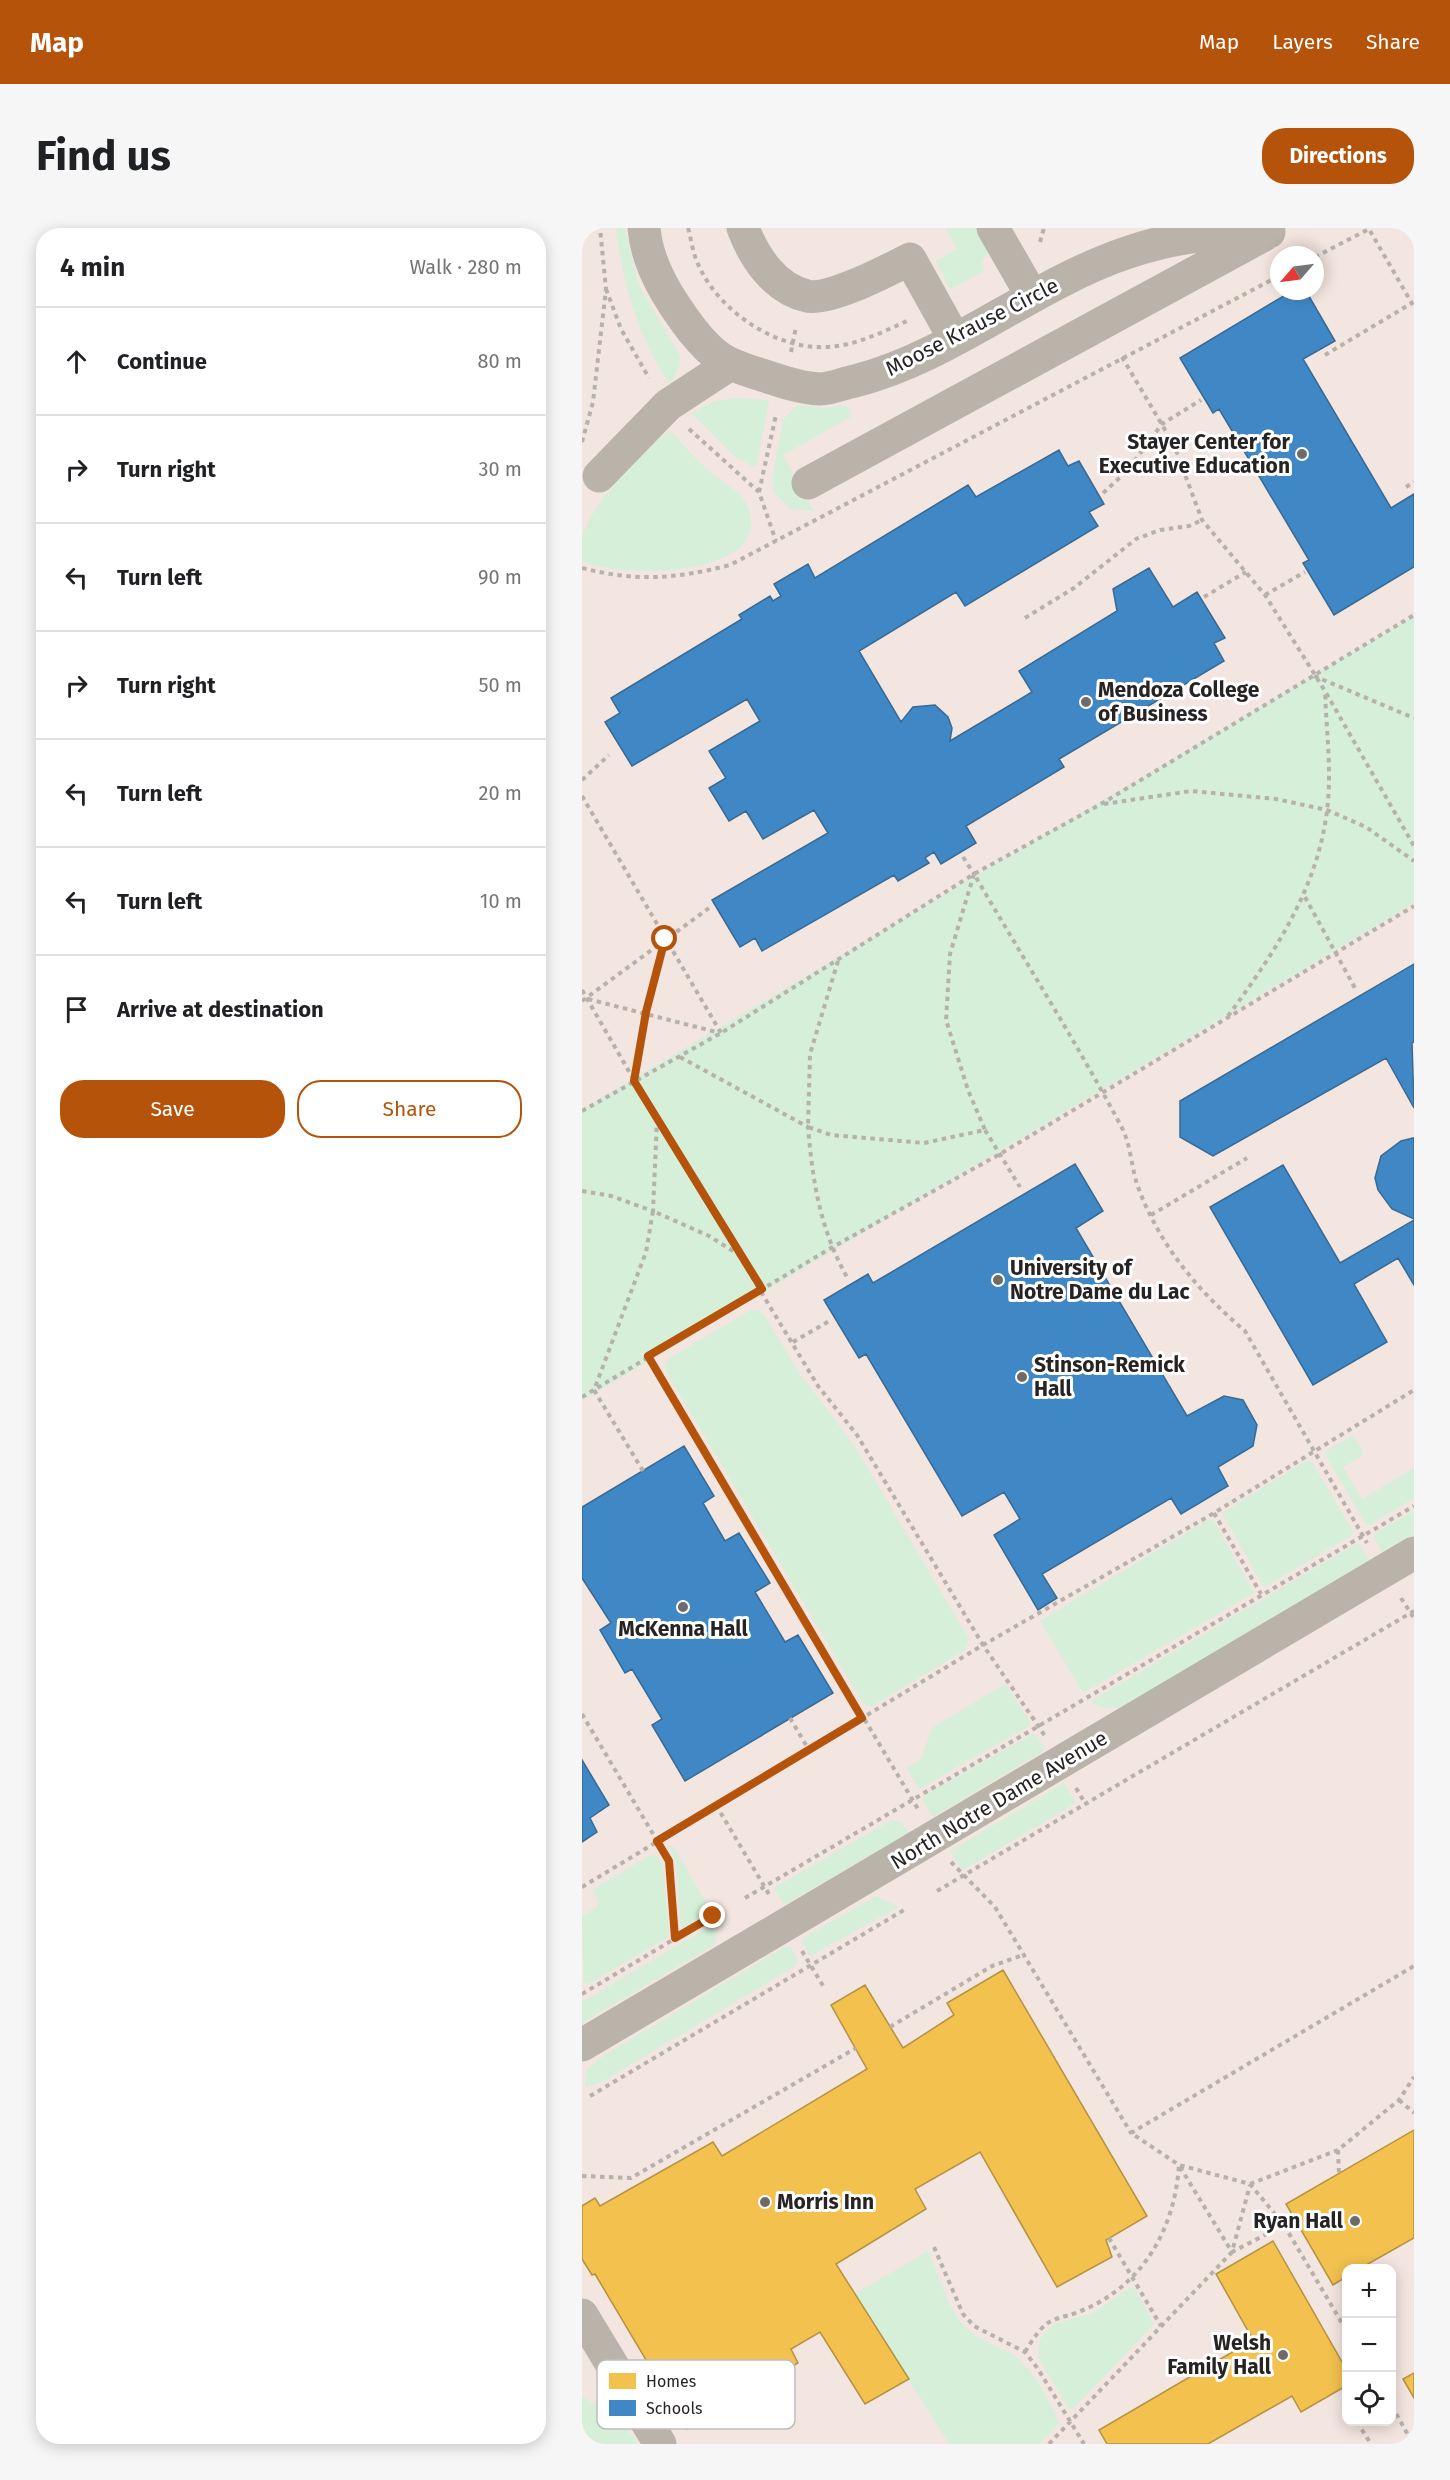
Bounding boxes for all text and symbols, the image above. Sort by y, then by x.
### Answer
text: Map [30,26,84,59]
text: Map [1199,29,1239,55]
text: Layers [1272,29,1333,55]
text: Share [1366,29,1420,55]
button: Directions [1262,128,1414,184]
text: Find us [36,131,171,181]
north arrow [1270,246,1324,300]
text: 4 min [60,252,125,283]
text: Walk · 280 m [409,255,522,279]
street label: Moose Krause Circle [881,272,1063,382]
icon: ahead [60,345,93,378]
text: Continue [117,348,207,375]
text: 80 m [477,349,522,373]
place label: Stayer Center for Executive Education [1099,429,1291,479]
marker: Stayer Center for Executive Education [1295,447,1309,461]
icon: right [60,453,93,486]
text: Turn right [117,456,216,483]
text: 30 m [478,457,522,481]
icon: left [60,561,93,594]
text: Turn left [117,564,202,591]
text: 90 m [478,565,522,589]
icon: right [60,669,93,702]
text: Turn right [117,672,216,699]
text: 50 m [478,673,522,697]
place label: Mendoza College of Business [1098,677,1260,727]
marker: Mendoza College of Business [1079,695,1093,709]
icon: left [60,777,93,810]
text: Turn left [117,780,202,807]
text: 20 m [479,781,522,805]
icon: left [60,885,93,918]
text: Turn left [117,888,202,915]
text: 10 m [480,889,522,913]
route start [651,925,677,951]
icon: arrive [60,993,93,1026]
text: Arrive at destination [117,996,324,1023]
button: Save [60,1080,285,1138]
button: Share [297,1080,522,1138]
place label: University of Notre Dame du Lac [1010,1255,1190,1305]
marker: University of Notre Dame du Lac [991,1273,1005,1287]
place label: Stinson-Remick Hall [1034,1352,1185,1402]
marker: Stinson-Remick Hall [1015,1370,1029,1384]
marker: McKenna Hall [676,1600,690,1614]
place label: McKenna Hall [618,1616,749,1642]
street label: North Notre Dame Avenue [886,1725,1112,1875]
route end [699,1902,725,1928]
place label: Morris Inn [777,2189,874,2215]
marker: Morris Inn [758,2195,772,2209]
place label: Ryan Hall [1253,2208,1344,2234]
marker: Ryan Hall [1348,2214,1362,2228]
map controls [1342,2264,1396,2426]
button: + [1342,2264,1396,2318]
button: − [1342,2318,1396,2372]
place label: Welsh Family Hall [1167,2330,1272,2380]
marker: Welsh Family Hall [1276,2348,1290,2362]
legend [597,2360,795,2429]
text: Homes [646,2372,696,2391]
button: locate [1342,2372,1396,2426]
text: Schools [646,2399,703,2418]

